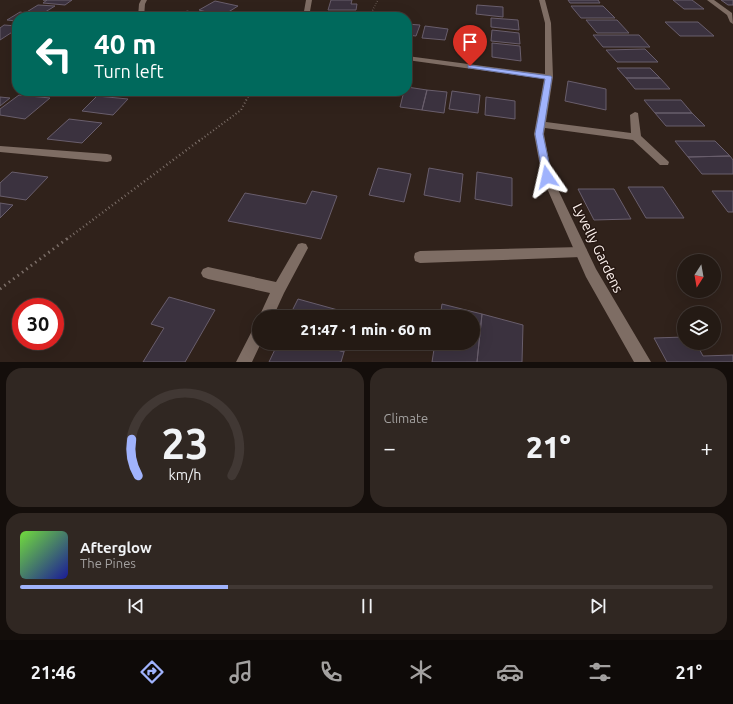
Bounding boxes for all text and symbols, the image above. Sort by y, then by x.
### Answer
pin [453,25,487,66]
icon: left [28,28,80,80]
text: 40 m [94,28,156,59]
icon: arrive [459,31,481,53]
text: Turn left [94,61,164,81]
position arrow [526,156,568,198]
street label: Lyvelly Gardens [569,201,627,295]
north arrow [677,254,721,298]
map controls [677,254,721,350]
speed limit sign: 30 [12,298,64,350]
button: layers [677,306,721,350]
text: 21:47 · 1 min · 60 m [301,321,431,338]
text: Climate [384,411,428,425]
text: 23 [161,419,208,466]
text: 21° [526,430,571,464]
text: − [384,435,396,460]
text: + [701,435,713,460]
text: km/h [168,466,201,482]
text: Afterglow [80,539,152,556]
text: The Pines [80,556,136,570]
icon: previous [125,595,147,617]
icon: pause [356,595,378,617]
icon: next [587,595,609,617]
icon: directions [138,658,166,686]
icon: music [227,658,255,686]
icon: phone [317,658,345,686]
icon: climate [407,658,435,686]
icon: car [496,658,524,686]
icon: filters [586,658,614,686]
text: 21:46 [31,662,76,682]
text: 21° [675,662,702,682]

